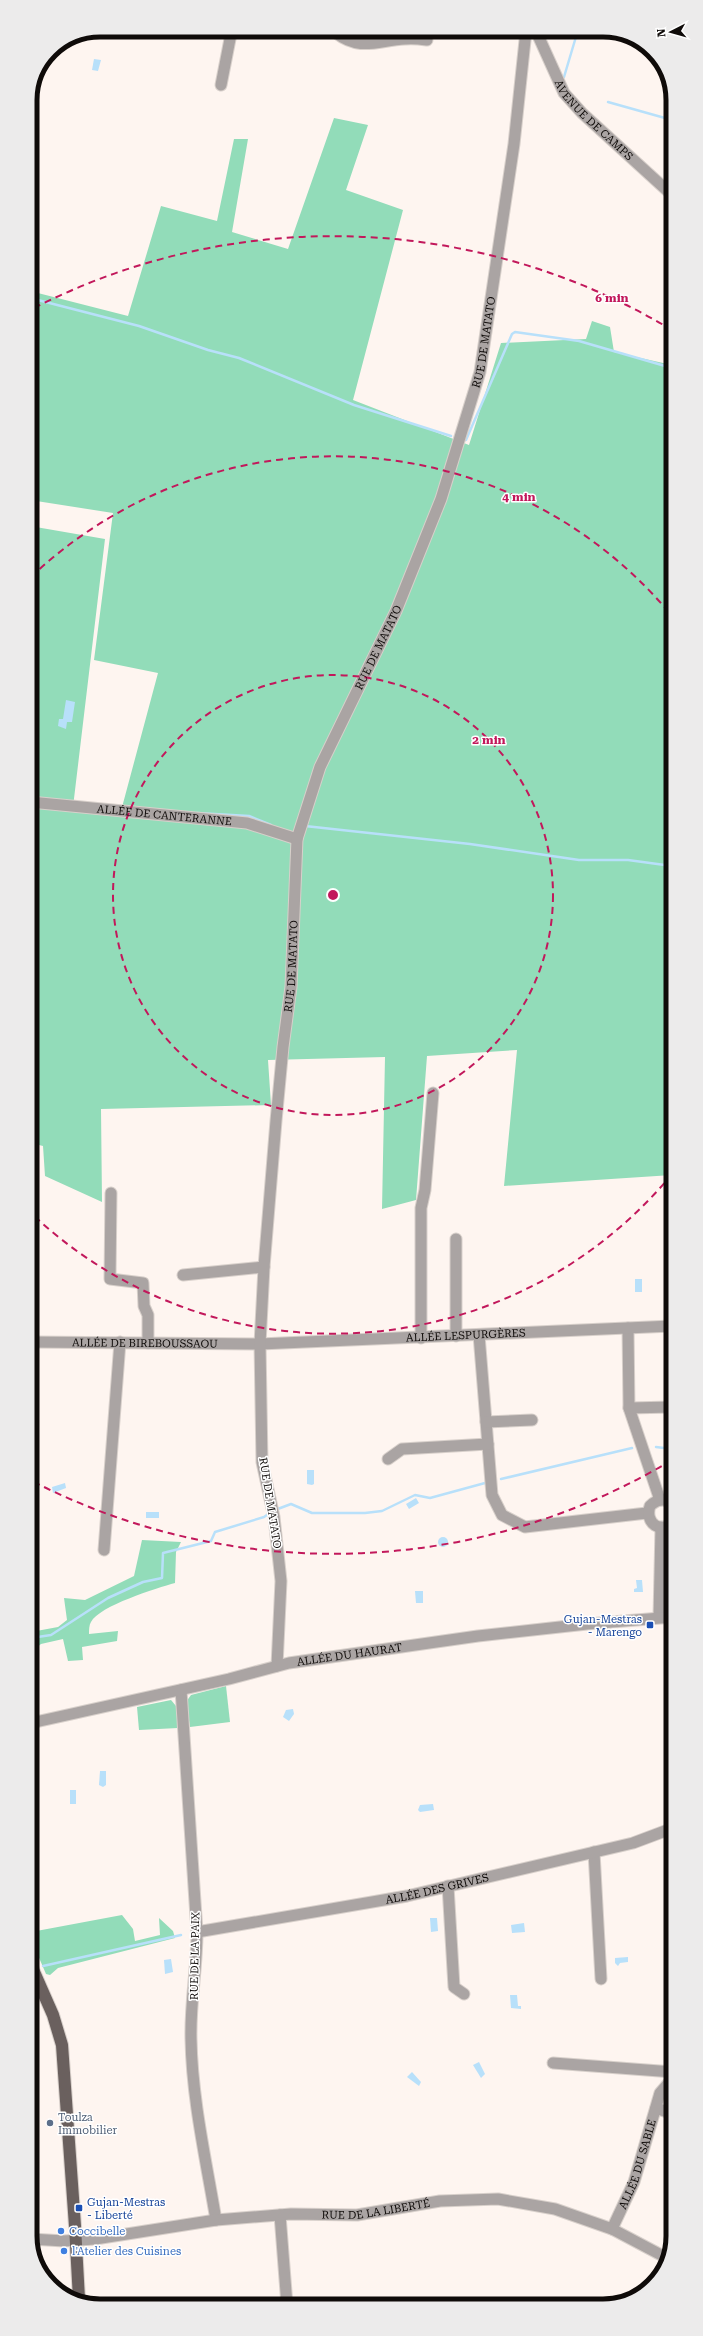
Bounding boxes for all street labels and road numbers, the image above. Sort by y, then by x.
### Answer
street label: AVENUE DE CAMPS [552,78,636,163]
street label: RUE DE MATATO [469,295,498,389]
street label: RUE DE MATATO [352,603,404,692]
street label: ALLÉE DE CANTERANNE [96,802,232,828]
street label: RUE DE MATATO [281,920,300,1013]
street label: ALLÉE LESPURGÈRES [406,1326,526,1344]
street label: ALLÉE DE BIREBOUSSAOU [72,1335,218,1350]
street label: RUE DE MATATO [256,1456,284,1550]
street label: ALLÉE DU HAURAT [296,1640,403,1668]
street label: ALLÉE DES GRIVES [384,1871,490,1906]
street label: RUE DE LA PAIX [188,1912,202,2000]
street label: ALLÉE DU SABLE [616,2118,659,2211]
street label: RUE DE LA LIBERTÉ [321,2195,431,2222]

